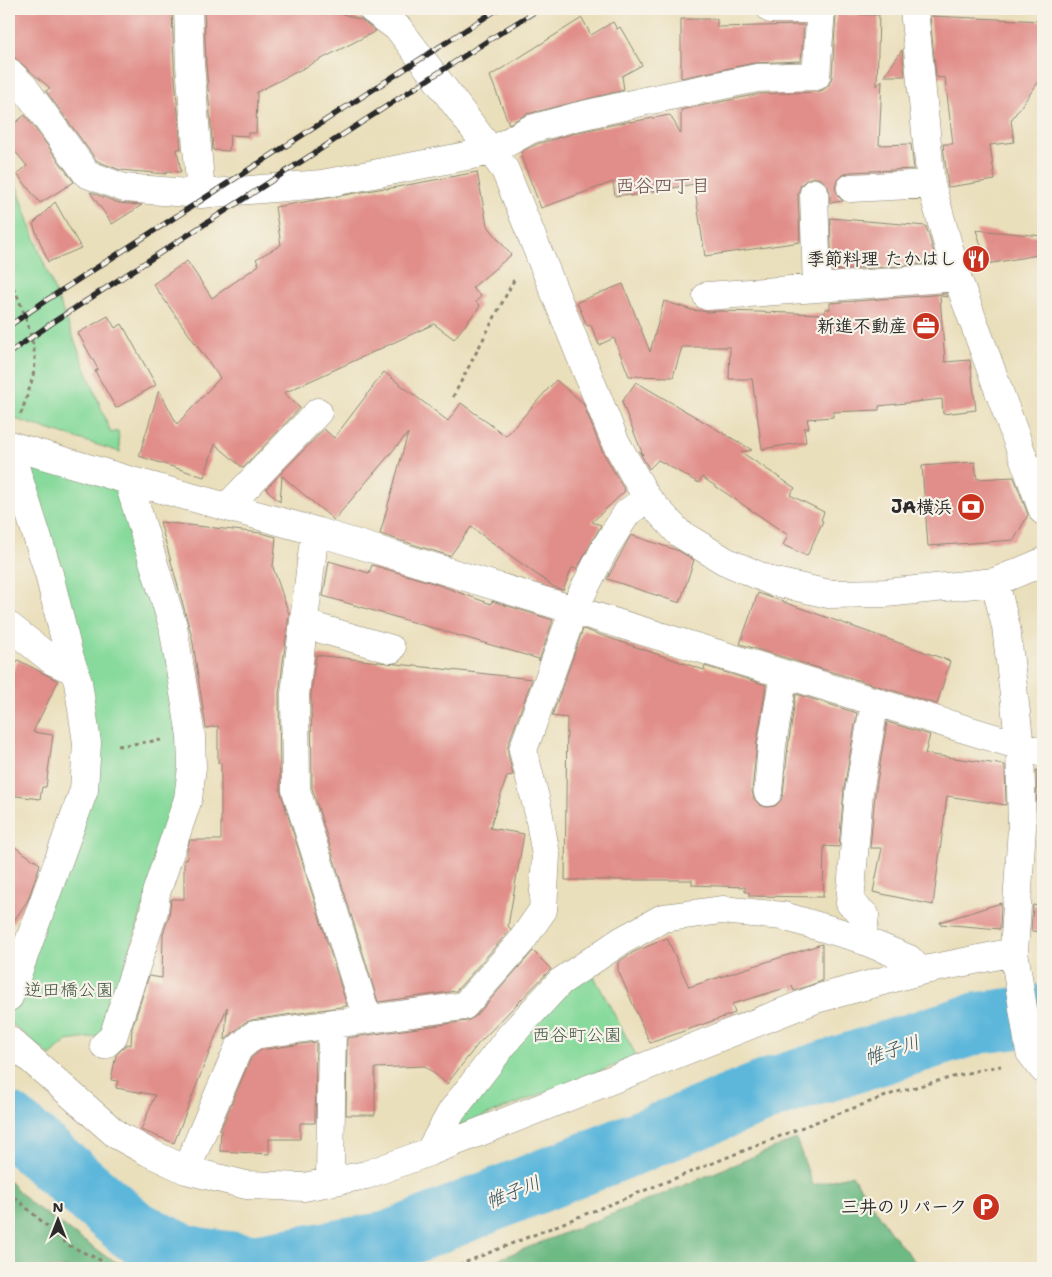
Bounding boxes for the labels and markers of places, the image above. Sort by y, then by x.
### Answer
restaurant icon: 季節料理 たかはし [961,244,991,274]
place label: 季節料理 たかはし [807,247,957,271]
office icon: 新進不動産 [911,311,941,341]
place label: 新進不動産 [817,314,907,338]
bank icon: JA横浜 [956,492,986,522]
place label: JA横浜 [891,495,952,519]
parking icon: 三井のリパーク [971,1192,1001,1222]
place label: 三井のリパーク [841,1195,967,1219]

